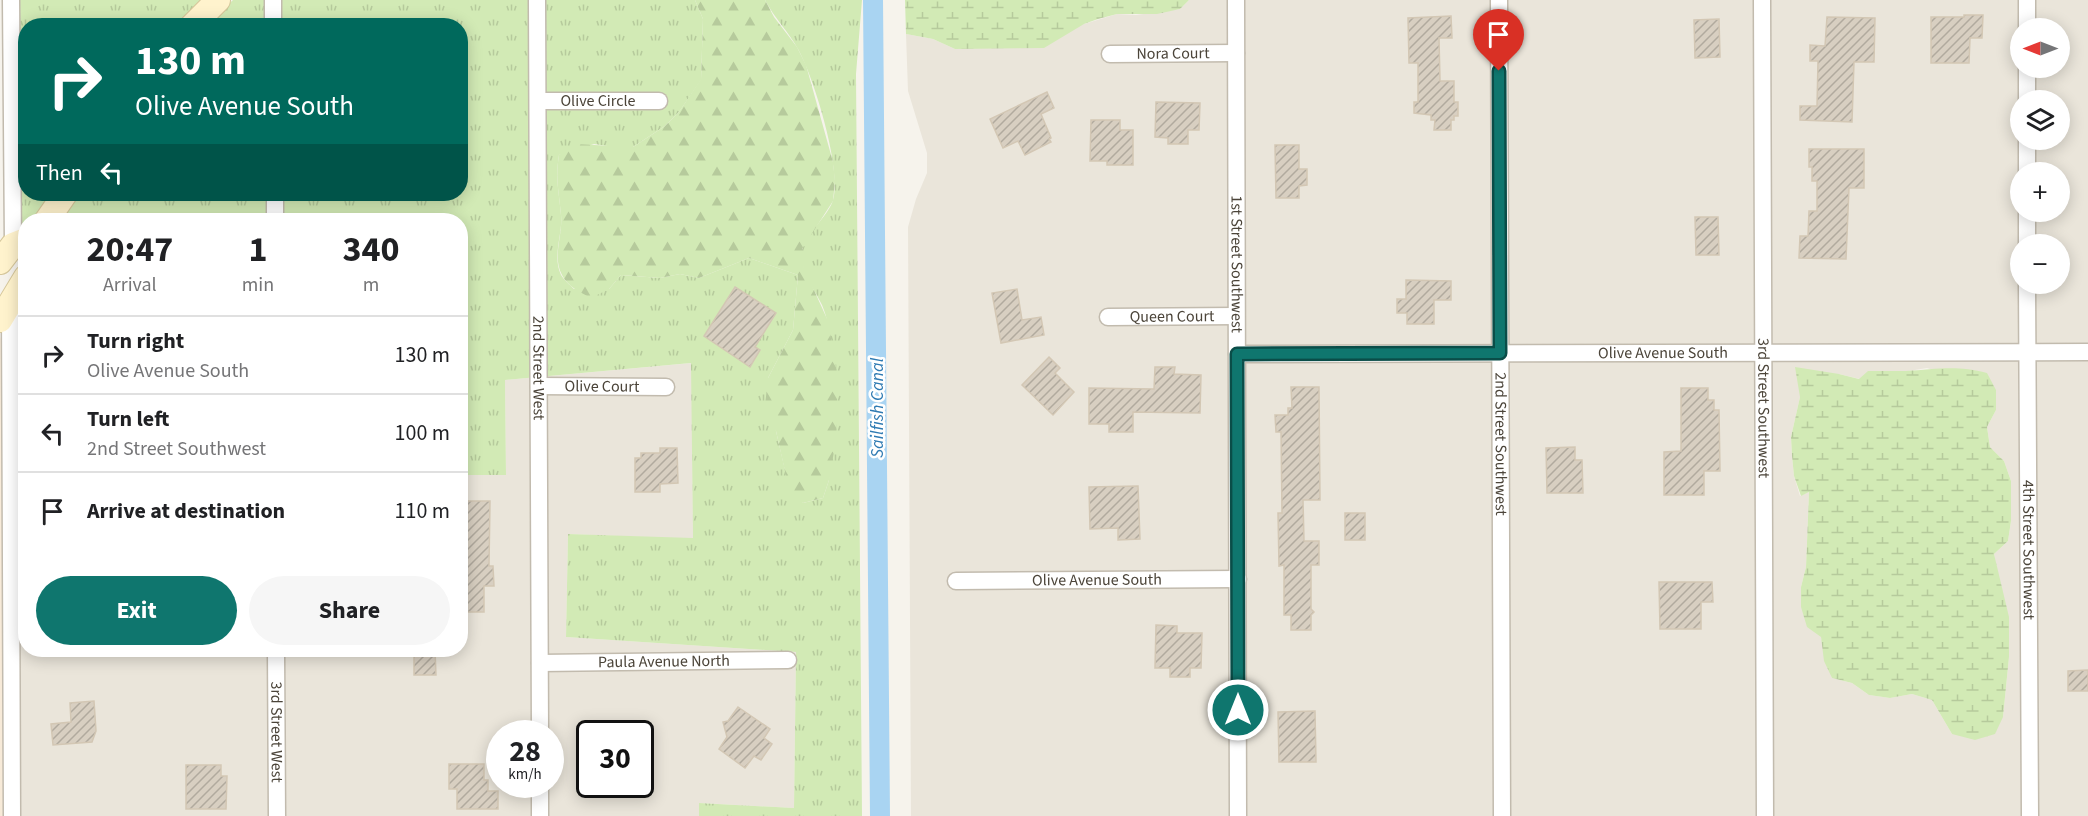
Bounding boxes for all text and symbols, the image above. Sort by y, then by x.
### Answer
pin [1473,9,1524,71]
icon: arrive [1482,18,1515,51]
north arrow [2010,18,2070,78]
map controls [2010,18,2070,294]
text: 130 m [135,31,246,91]
icon: right [36,42,114,120]
street label: Nora Court [1136,42,1210,65]
text: Olive Avenue South [135,87,354,126]
street label: Olive Circle [560,90,636,112]
button: layers [2010,90,2070,150]
icon: left [95,156,128,189]
text: Then [36,157,83,189]
button: + [2010,162,2070,222]
street label: 1st Street Southwest [1225,195,1248,333]
text: 20:47 [86,224,173,275]
text: 1 [248,224,267,275]
text: 340 [343,224,400,275]
button: − [2010,234,2070,294]
text: Arrival [103,271,157,299]
text: min [242,271,274,299]
text: m [363,271,379,299]
street label: Queen Court [1130,305,1215,328]
street label: 2nd Street West [527,316,550,421]
text: Turn right [87,325,184,357]
street label: 3rd Street Southwest [1752,338,1775,479]
icon: right [36,339,69,372]
text: 130 m [395,339,450,371]
street label: Olive Avenue South [1598,342,1728,364]
text: Olive Avenue South [87,357,249,385]
water label: Sailfish Canal [865,357,890,458]
street label: 2nd Street Southwest [1489,372,1512,516]
street label: Olive Court [565,375,640,398]
text: Turn left [87,403,169,435]
icon: left [36,417,69,450]
text: 100 m [395,417,450,449]
text: 2nd Street Southwest [87,435,266,463]
street label: 4th Street Southwest [2017,480,2040,621]
icon: arrive [36,495,69,528]
text: Arrive at destination [87,495,285,527]
text: 110 m [395,495,450,527]
street label: Olive Avenue South [1032,569,1162,591]
button: Exit [36,576,237,645]
button: Share [249,576,450,645]
street label: Paula Avenue North [598,650,730,673]
position arrow [1206,678,1270,742]
street label: 3rd Street West [265,681,288,783]
speed limit sign: 30 [576,720,654,798]
text: 28 [509,730,541,773]
text: km/h [508,764,542,785]

